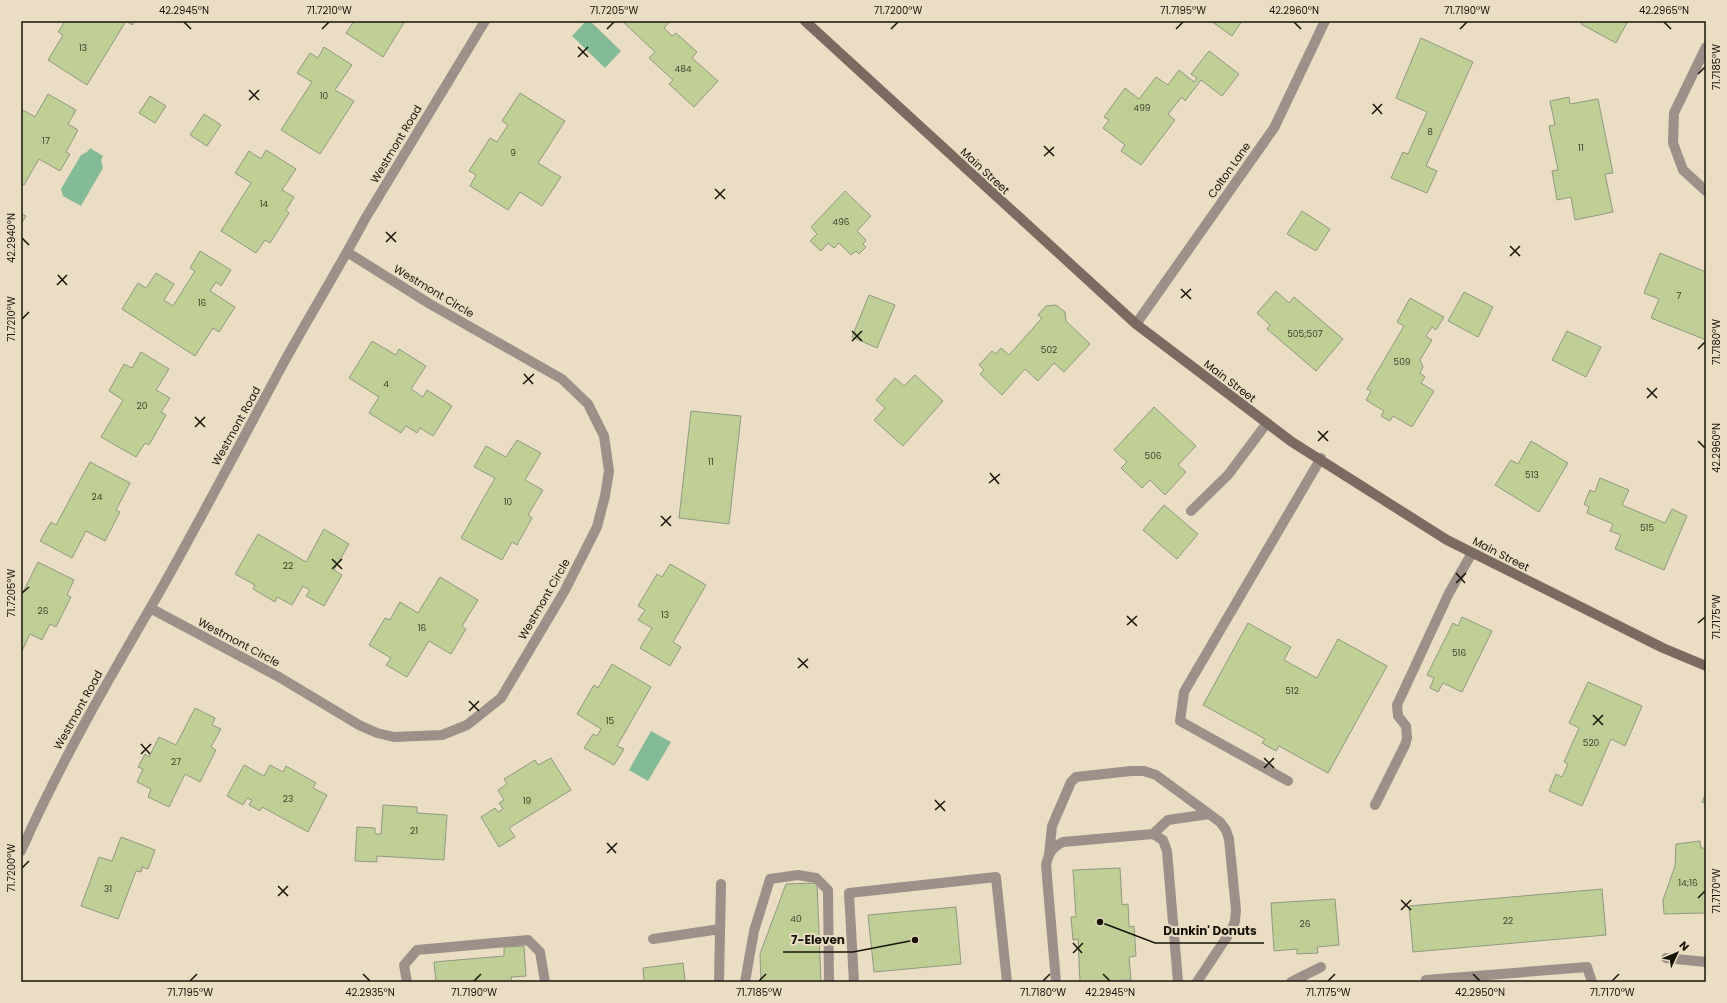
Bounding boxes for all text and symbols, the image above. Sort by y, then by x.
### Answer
text: 42.2945°N [159,3,209,18]
text: 71.7210°W [306,3,352,18]
text: 71.7205°W [590,3,638,18]
text: 71.7200°W [874,3,922,18]
text: 71.7195°W [1160,3,1206,18]
text: 42.2960°N [1269,3,1319,18]
text: 71.7190°W [1444,3,1490,18]
text: 42.2965°N [1639,3,1689,18]
house number: 13 [79,42,87,54]
text: 71.7185°W [1709,44,1724,90]
house number: 484 [674,63,692,75]
house number: 10 [320,90,329,102]
street label: Westmont Road [366,102,426,186]
house number: 499 [1133,102,1151,114]
house number: 8 [1427,126,1433,138]
house number: 17 [42,135,50,147]
street label: Colton Lane [1204,139,1254,201]
house number: 11 [1578,142,1584,154]
street label: Main Street [957,144,1013,198]
house number: 9 [510,147,516,159]
house number: 14 [260,198,269,210]
text: 42.2940°N [4,213,19,263]
house number: 496 [832,216,850,228]
street label: Westmont Circle [391,261,477,321]
house number: 7 [1677,290,1682,302]
text: 71.7210°W [4,296,19,342]
house number: 16 [198,297,207,309]
text: 71.7180°W [1709,319,1724,365]
house number: 505;507 [1287,328,1323,340]
house number: 502 [1041,344,1057,356]
street label: Main Street [1201,356,1259,406]
house number: 509 [1394,356,1411,368]
house number: 4 [383,378,389,390]
street label: Westmont Road [208,384,264,468]
house number: 20 [137,400,148,412]
text: 42.2960°N [1709,423,1724,473]
house number: 506 [1144,450,1162,462]
house number: 11 [708,456,714,468]
house number: 513 [1525,469,1539,481]
house number: 24 [92,491,103,503]
house number: 10 [504,496,513,508]
house number: 515 [1640,522,1654,534]
street label: Main Street [1470,533,1532,575]
street label: Westmont Circle [514,555,574,642]
house number: 22 [283,560,293,572]
text: 71.7205°W [4,569,19,617]
text: 71.7175°W [1709,594,1724,640]
house number: 26 [38,605,49,617]
house number: 13 [661,609,669,621]
street label: Westmont Circle [195,614,283,671]
house number: 16 [418,622,427,634]
house number: 516 [1452,647,1466,659]
street label: Westmont Road [50,668,106,752]
house number: 512 [1285,685,1299,697]
house number: 15 [606,715,615,727]
house number: 520 [1583,737,1600,749]
house number: 27 [171,756,181,768]
house number: 23 [283,793,293,805]
house number: 19 [523,795,532,807]
house number: 21 [410,825,418,837]
text: 71.7200°W [4,844,19,892]
text: 71.7170°W [1709,868,1724,914]
house number: 14;16 [1678,877,1698,889]
house number: 31 [104,883,112,895]
house number: 40 [790,913,802,925]
house number: 22 [1503,915,1513,927]
house number: 26 [1300,918,1311,930]
callout: Dunkin' Donuts [1155,919,1264,943]
text: Dunkin' Donuts [1163,922,1257,939]
callout: 7-Eleven [783,928,853,952]
text: 7-Eleven [791,931,845,948]
north arrow [1657,933,1697,973]
text: N [1676,938,1693,955]
text: 71.7195°W [167,985,213,1000]
text: 42.2935°N [345,985,395,1000]
text: 71.7190°W [451,985,497,1000]
text: 71.7185°W [736,985,782,1000]
text: 71.7180°W [1020,985,1066,1000]
text: 42.2945°N [1085,985,1135,1000]
text: 71.7175°W [1305,985,1351,1000]
text: 42.2950°N [1455,985,1505,1000]
text: 71.7170°W [1589,985,1635,1000]

